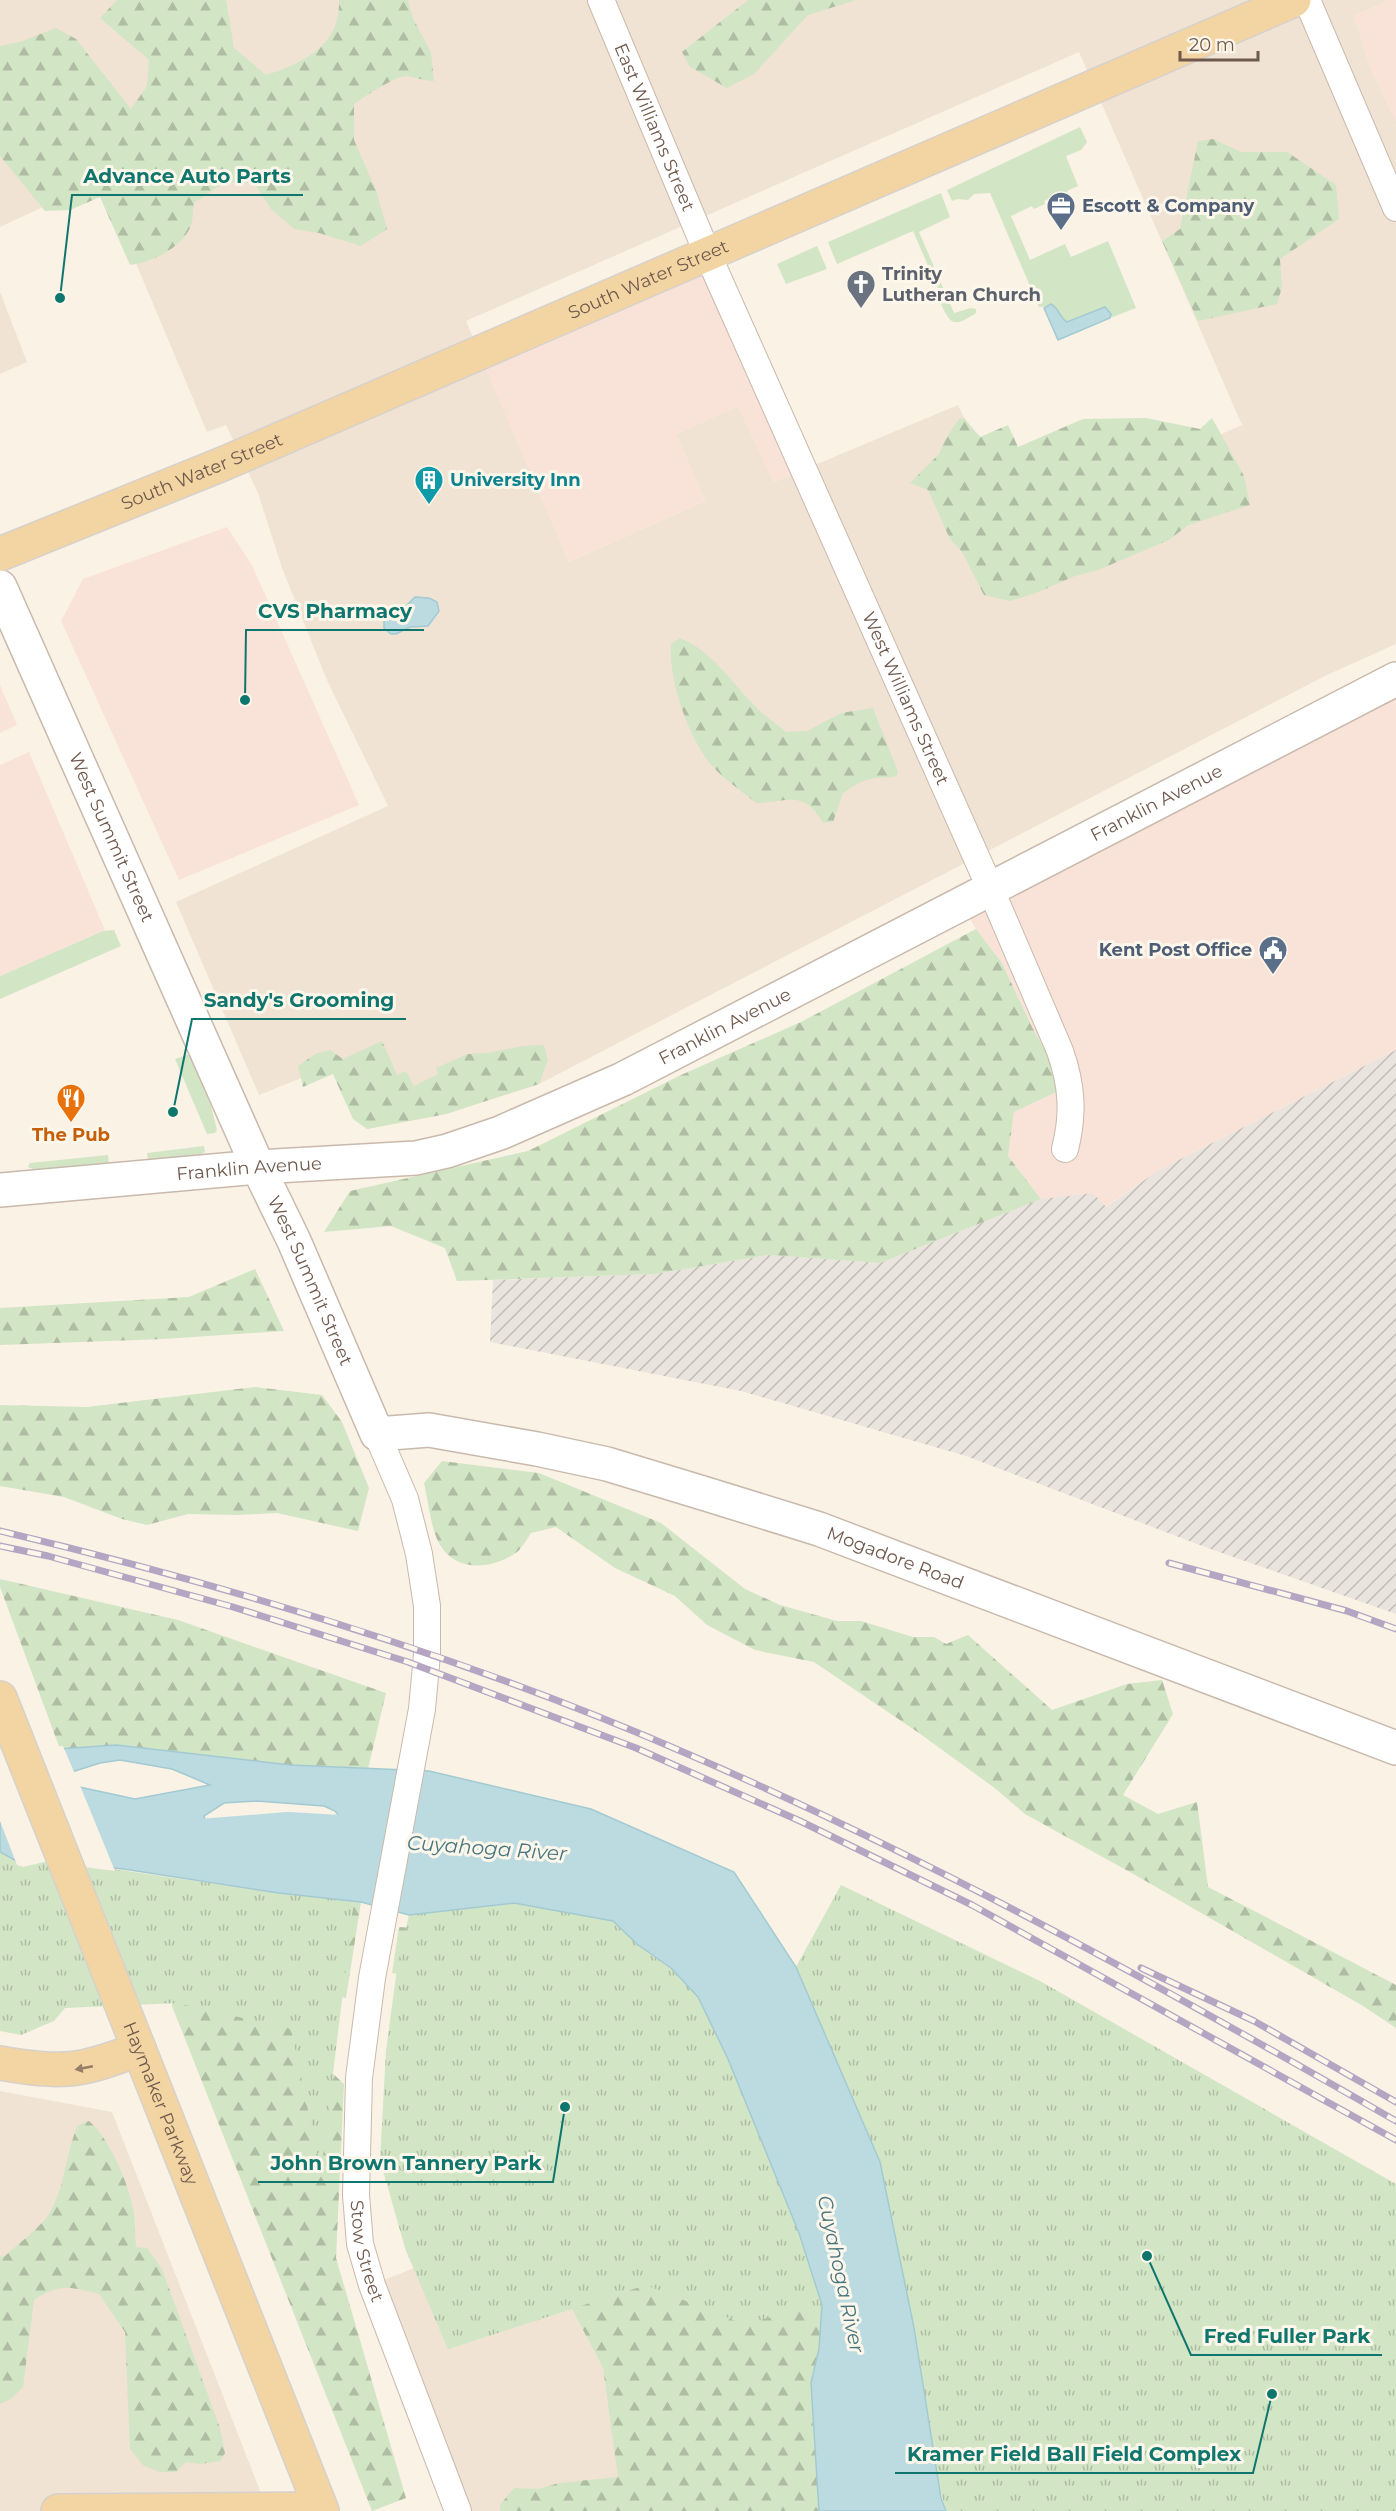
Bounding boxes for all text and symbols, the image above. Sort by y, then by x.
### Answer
scale bar [1180,24,1258,62]
text: 20 m [1189,34,1235,56]
street label: East Williams Street [609,40,699,215]
callout: Advance Auto Parts [72,157,303,195]
text: Advance Auto Parts [82,164,291,188]
office icon: Escott & Company [1045,190,1077,232]
place label: Escott & Company [1082,195,1255,217]
street label: South Water Street [565,235,732,324]
place label: Trinity Lutheran Church [882,263,1041,306]
church icon: Trinity Lutheran Church [845,268,877,310]
street label: South Water Street [118,428,286,515]
building icon: University Inn [413,464,445,506]
place label: University Inn [450,469,581,491]
callout: CVS Pharmacy [246,592,424,630]
text: CVS Pharmacy [258,599,413,623]
street label: West Williams Street [857,608,954,789]
street label: West Summit Street [64,749,159,926]
street label: Franklin Avenue [1087,760,1226,846]
public building icon: Kent Post Office [1257,934,1289,976]
place label: Kent Post Office [1099,939,1252,961]
callout: Sandy's Grooming [192,981,406,1019]
street label: Franklin Avenue [655,983,795,1070]
text: Sandy's Grooming [204,988,394,1012]
restaurant icon: The Pub [55,1082,87,1124]
place label: The Pub [32,1124,110,1146]
street label: Franklin Avenue [175,1152,323,1185]
street label: West Summit Street [263,1192,357,1369]
street label: Mogadore Road [824,1522,967,1594]
water label: Cuyahoga River [406,1830,569,1866]
street label: Haymaker Parkway [118,2019,203,2188]
one-way arrow [74,2064,93,2073]
callout: John Brown Tannery Park [258,2144,553,2182]
text: John Brown Tannery Park [269,2151,542,2175]
water label: Cuyahoga River [813,2193,870,2356]
street label: Stow Street [345,2199,388,2305]
callout: Fred Fuller Park [1191,2317,1382,2355]
text: Fred Fuller Park [1204,2324,1371,2348]
callout: Kramer Field Ball Field Complex [895,2435,1253,2473]
text: Kramer Field Ball Field Complex [907,2442,1241,2466]

